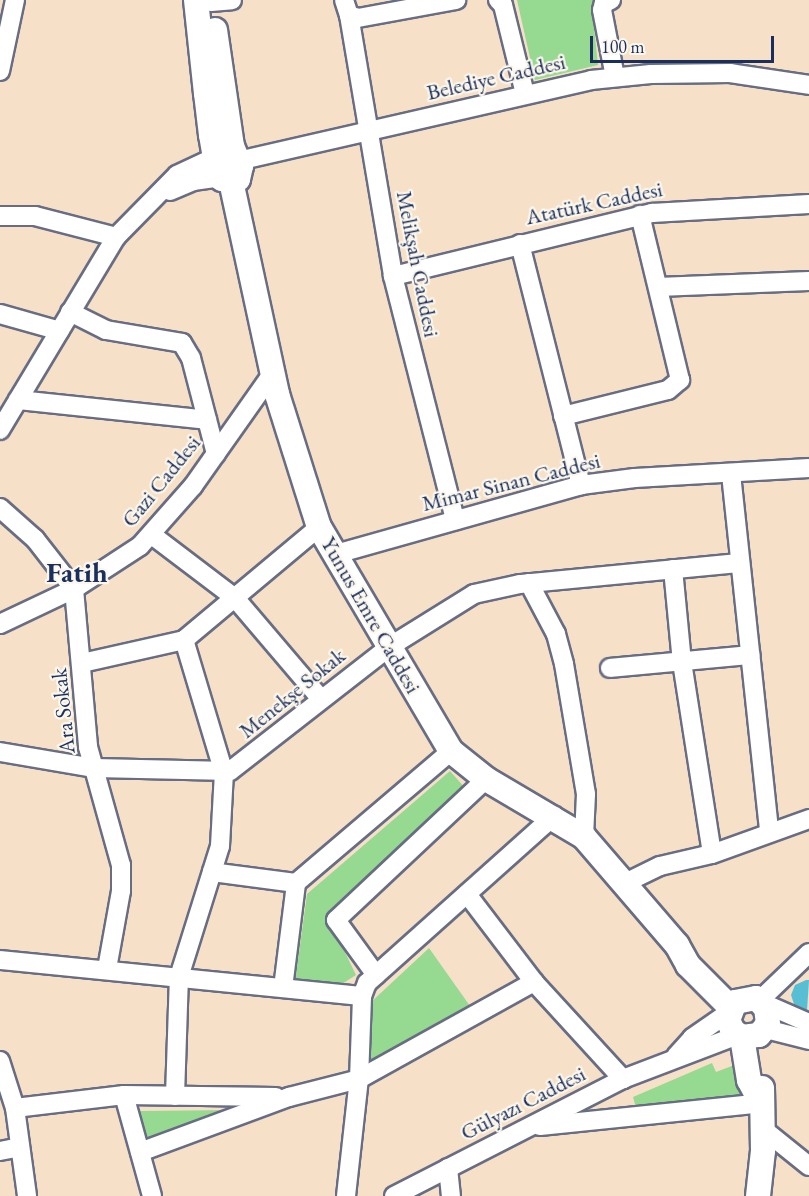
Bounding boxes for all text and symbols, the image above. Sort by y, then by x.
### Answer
scale bar [593,24,778,62]
text: 100 m [601,35,645,58]
street label: Belediye Caddesi [424,48,568,106]
street label: Atatürk Caddesi [523,176,665,230]
street label: Melikşah Caddesi [391,189,445,339]
street label: Gazi Caddesi [116,430,206,532]
street label: Mimar Sinan Caddesi [419,447,603,517]
street label: Yunus Emre Caddesi [315,532,427,698]
district label: Fatih [46,555,108,589]
street label: Menekşe Sokak [234,642,350,744]
street label: Ara Sokak [45,667,81,755]
street label: Gülyazı Caddesi [456,1060,590,1146]

